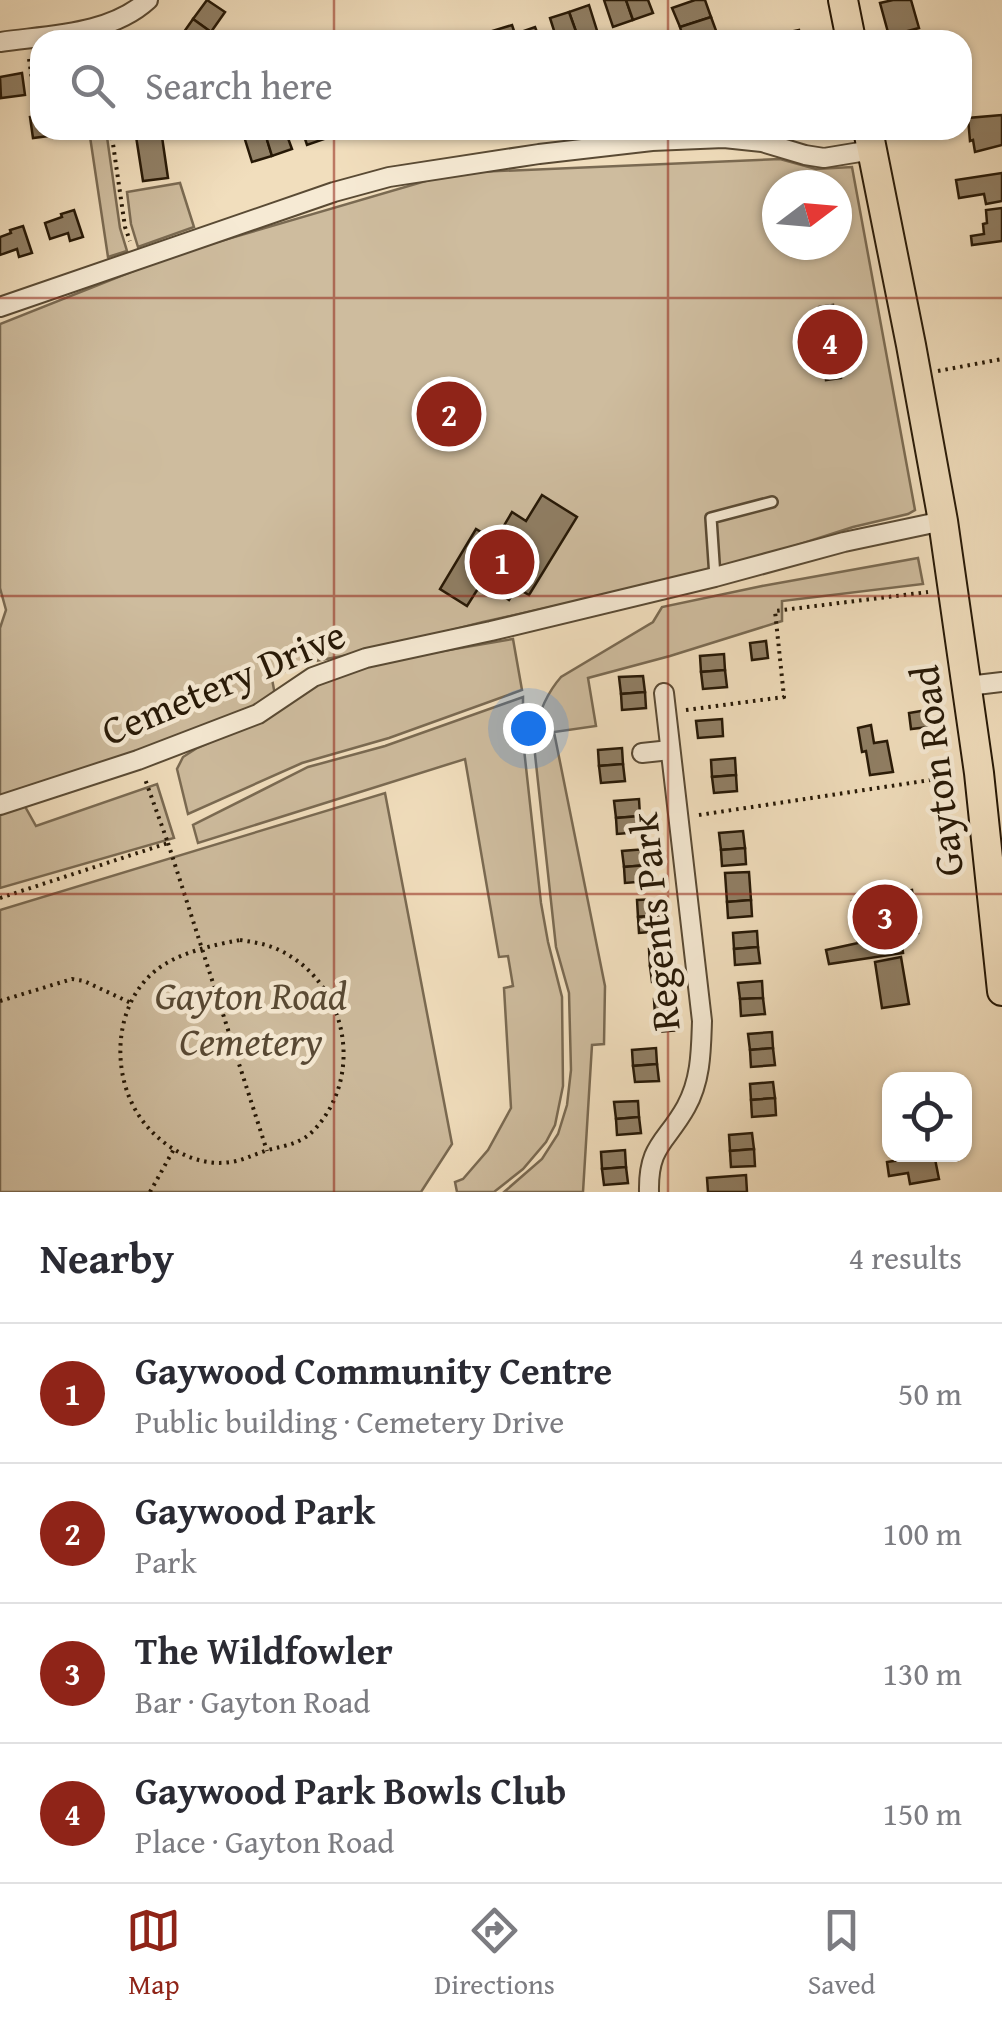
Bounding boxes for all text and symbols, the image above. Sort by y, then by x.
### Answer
search box [30,30,972,140]
text: Search here [145,57,333,113]
icon: search [65,58,120,113]
north arrow [762,170,852,260]
pin: 4 [798,304,862,380]
pin: 2 [416,376,482,452]
pin: 1 [470,524,534,600]
street label: Cemetery Drive [92,604,354,760]
street label: Gayton Road [894,662,978,880]
your location [503,703,554,754]
street label: Regents Park [613,809,695,1034]
pin: 3 [852,880,918,954]
park label: Gayton Road Cemetery [155,965,347,1070]
map controls [882,1072,972,1162]
button: locate [882,1072,972,1162]
text: Nearby [40,1227,174,1288]
text: 4 results [849,1234,962,1281]
text: Gaywood Community Centre [135,1342,612,1398]
text: 1 [64,1370,81,1417]
text: 50 m [898,1370,962,1417]
text: Public building · Cemetery Drive [135,1398,564,1445]
text: Gaywood Park [135,1482,375,1538]
text: 2 [64,1510,81,1557]
text: 100 m [883,1510,962,1557]
text: Park [135,1538,197,1585]
text: The Wildfowler [135,1622,393,1678]
text: 3 [64,1650,81,1697]
text: 130 m [883,1650,962,1697]
text: Bar · Gayton Road [135,1678,370,1725]
text: Gaywood Park Bowls Club [135,1762,566,1818]
text: 4 [64,1790,81,1837]
text: 150 m [883,1790,962,1837]
text: Place · Gayton Road [135,1818,394,1865]
tab: Map [126,1903,181,2004]
tab: Directions [434,1903,555,2004]
tab: Saved [808,1903,876,2004]

